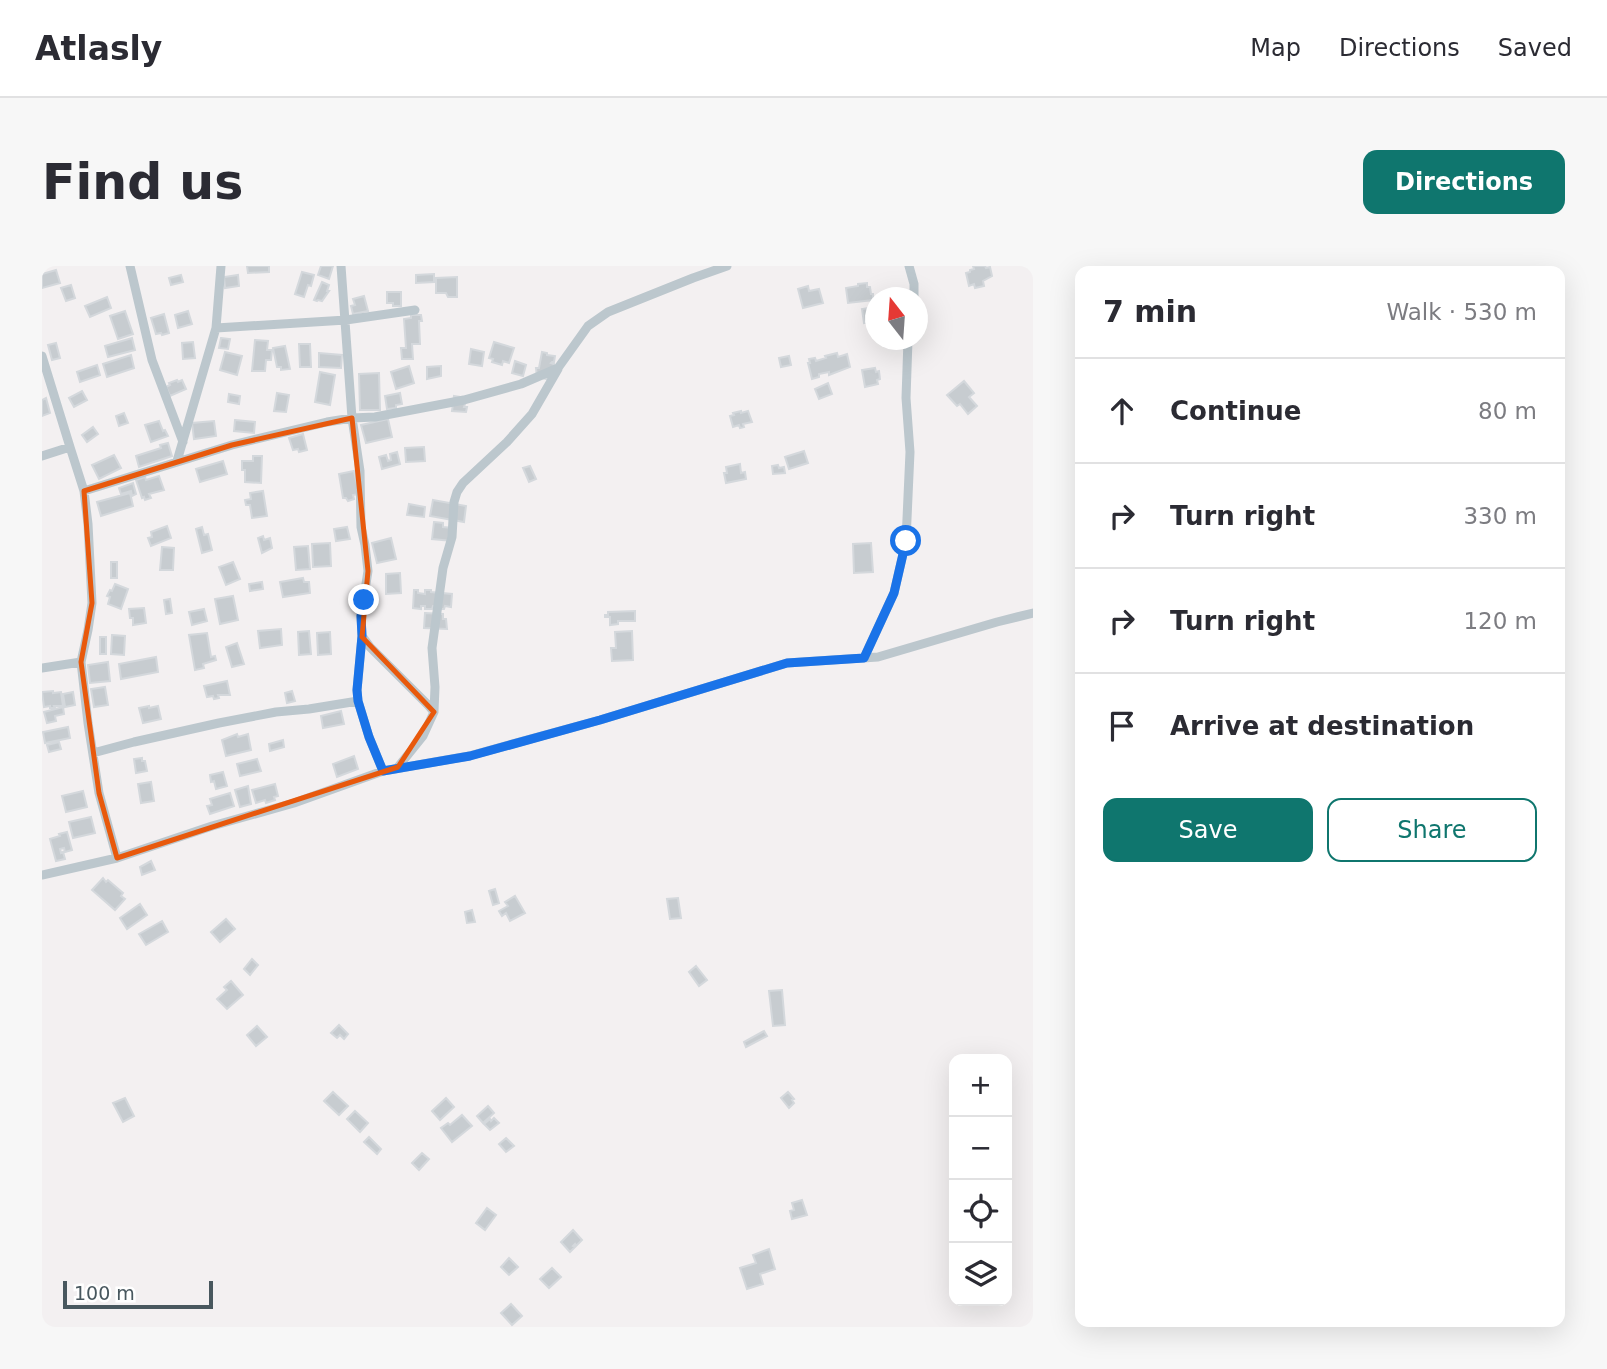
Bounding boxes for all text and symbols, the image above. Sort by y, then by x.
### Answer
text: Atlasly [35,29,162,68]
text: Map [1250,34,1301,62]
text: Directions [1339,34,1460,62]
text: Saved [1498,34,1572,62]
button: Directions [1363,150,1565,214]
text: Find us [42,154,243,211]
north arrow [865,287,928,350]
text: 7 min [1103,294,1197,329]
text: Walk · 530 m [1386,299,1537,325]
icon: ahead [1103,392,1141,430]
text: Continue [1170,396,1301,426]
text: 80 m [1478,398,1537,424]
icon: right [1103,497,1141,535]
text: Turn right [1170,501,1315,531]
text: 330 m [1463,503,1537,529]
route start [890,525,921,556]
route end [348,584,379,615]
icon: right [1103,602,1141,640]
text: Turn right [1170,606,1315,636]
text: 120 m [1463,608,1537,634]
icon: arrive [1103,707,1141,745]
text: Arrive at destination [1170,711,1474,741]
button: Save [1103,798,1313,862]
button: Share [1327,798,1537,862]
map controls [949,1054,1012,1306]
button: + [949,1054,1012,1117]
button: − [949,1117,1012,1180]
button: locate [949,1180,1012,1243]
button: layers [949,1243,1012,1306]
scale bar [63,1278,214,1310]
text: 100 m [74,1282,135,1304]

